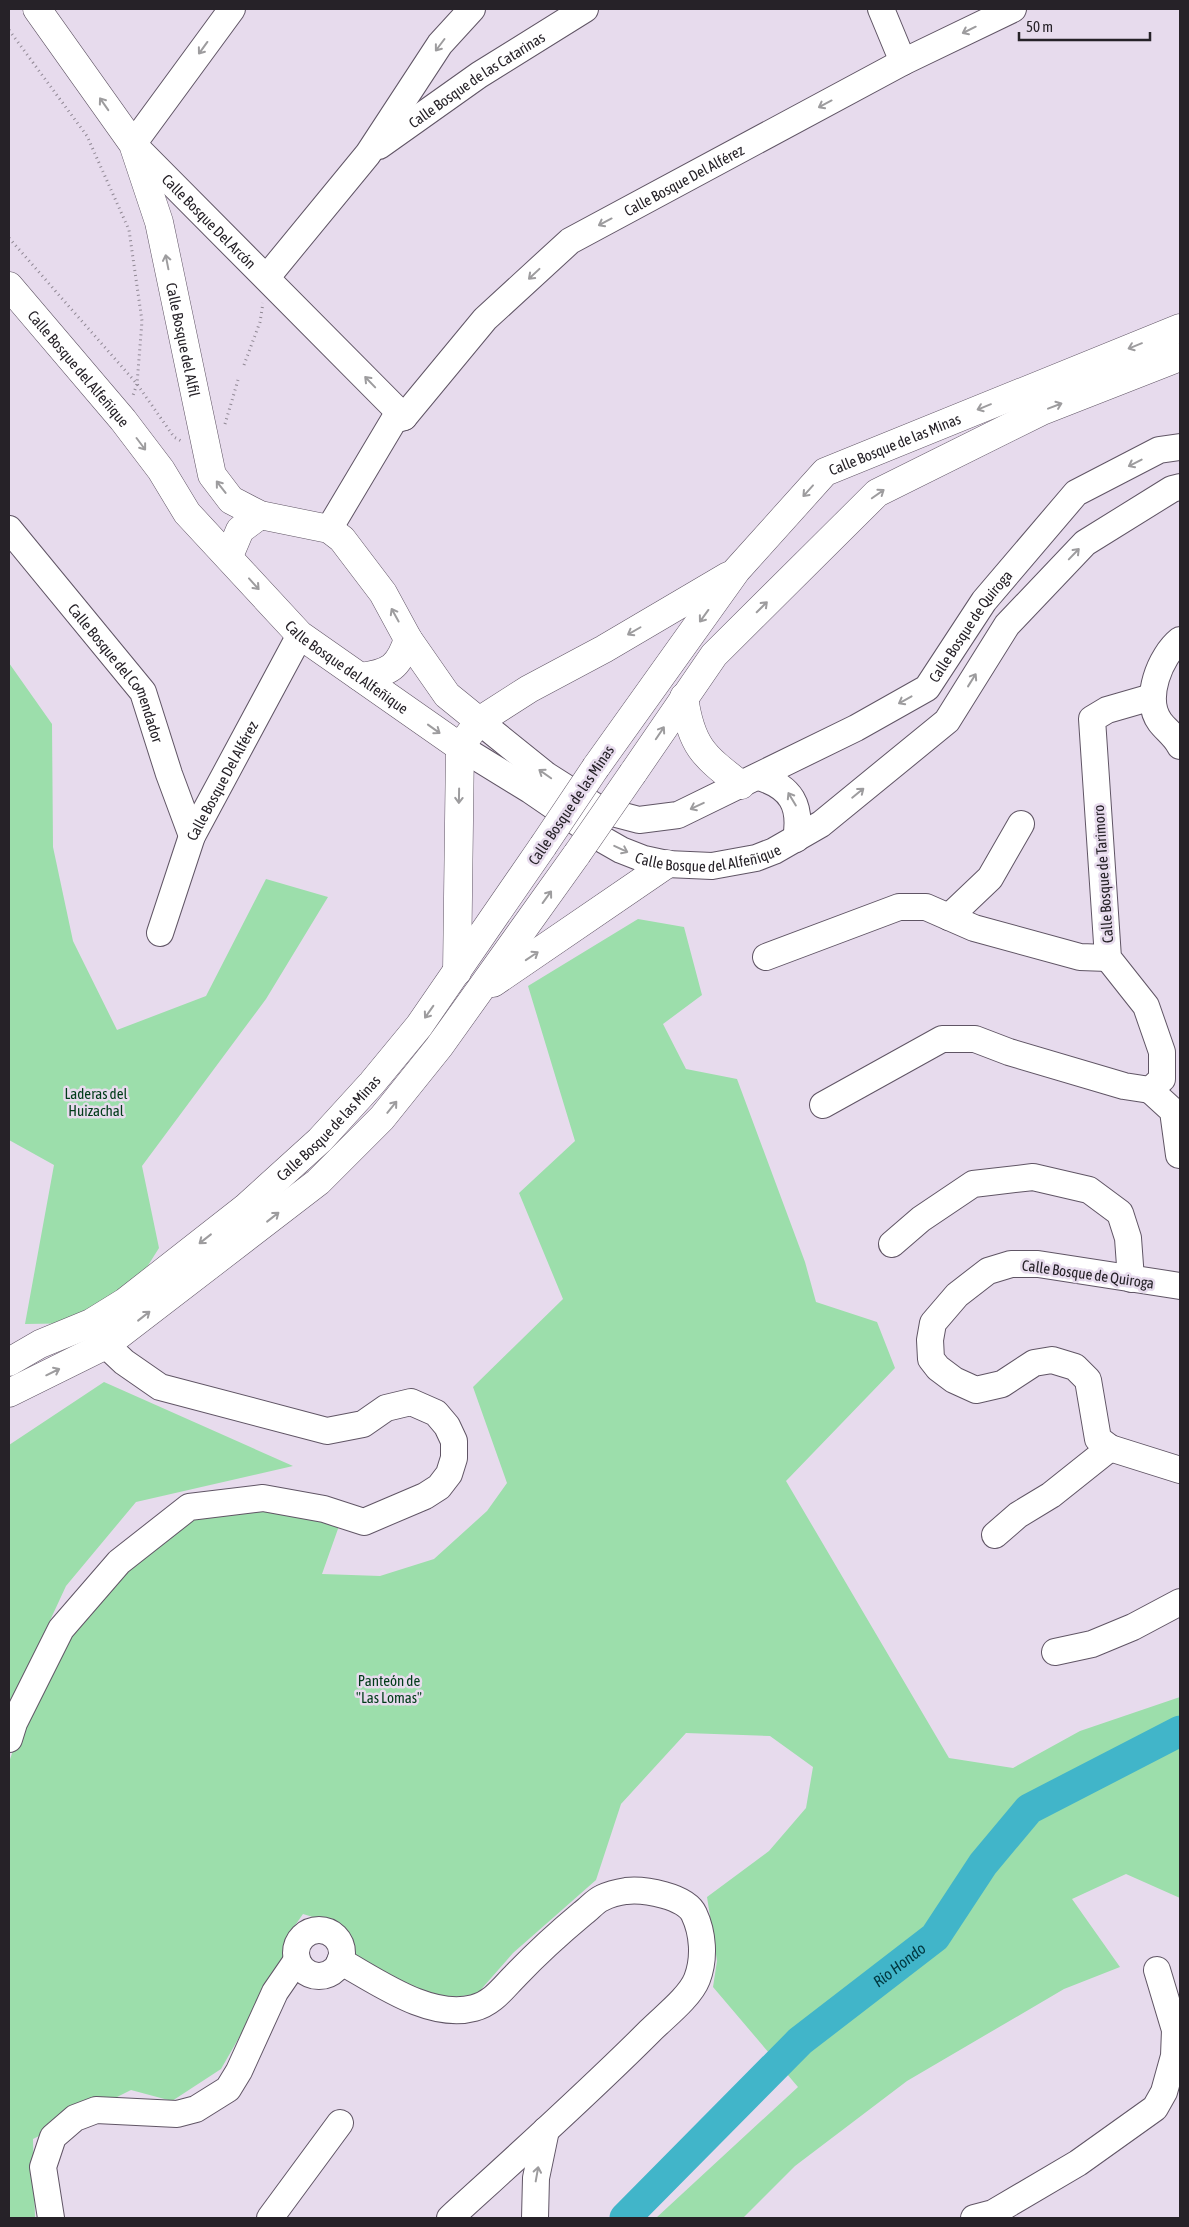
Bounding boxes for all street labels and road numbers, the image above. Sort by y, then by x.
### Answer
street label: Calle Bosque de las Catarinas [405,28,547,131]
street label: Calle Bosque Del Alférez [621,141,747,219]
street label: Calle Bosque Del Arcón [159,170,260,272]
street label: Calle Bosque del Alfil [163,281,204,398]
street label: Calle Bosque del Alfeñique [25,307,133,430]
street label: Calle Bosque de las Minas [826,410,963,478]
street label: Calle Bosque de Quiroga [925,566,1015,685]
street label: Calle Bosque del Comendador [65,600,167,745]
street label: Calle Bosque del Alfeñique [282,617,412,717]
street label: Calle Bosque Del Alférez [183,717,261,842]
street label: Calle Bosque de las Minas [525,742,617,868]
street label: Calle Bosque de Tarimoro [1090,804,1116,944]
street label: Calle Bosque del Alfeñique [633,840,784,875]
street label: Calle Bosque de las Minas [273,1072,383,1184]
street label: Calle Bosque de Quiroga [1021,1256,1155,1292]

